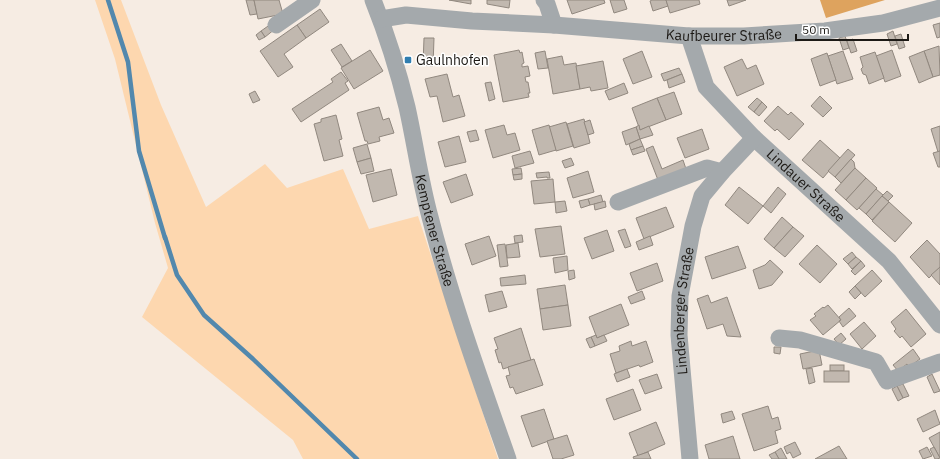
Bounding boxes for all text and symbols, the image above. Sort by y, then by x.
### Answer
scale bar [796,16,908,42]
text: 50 m [802,22,830,37]
street label: Kaufbeurer Straße [665,25,783,45]
place label: Gaulnhofen [416,51,489,69]
marker: Gaulnhofen [403,55,413,65]
street label: Lindauer Straße [763,145,849,226]
street label: Kemptener Straße [411,173,458,289]
street label: Lindenberger Straße [670,245,698,375]

